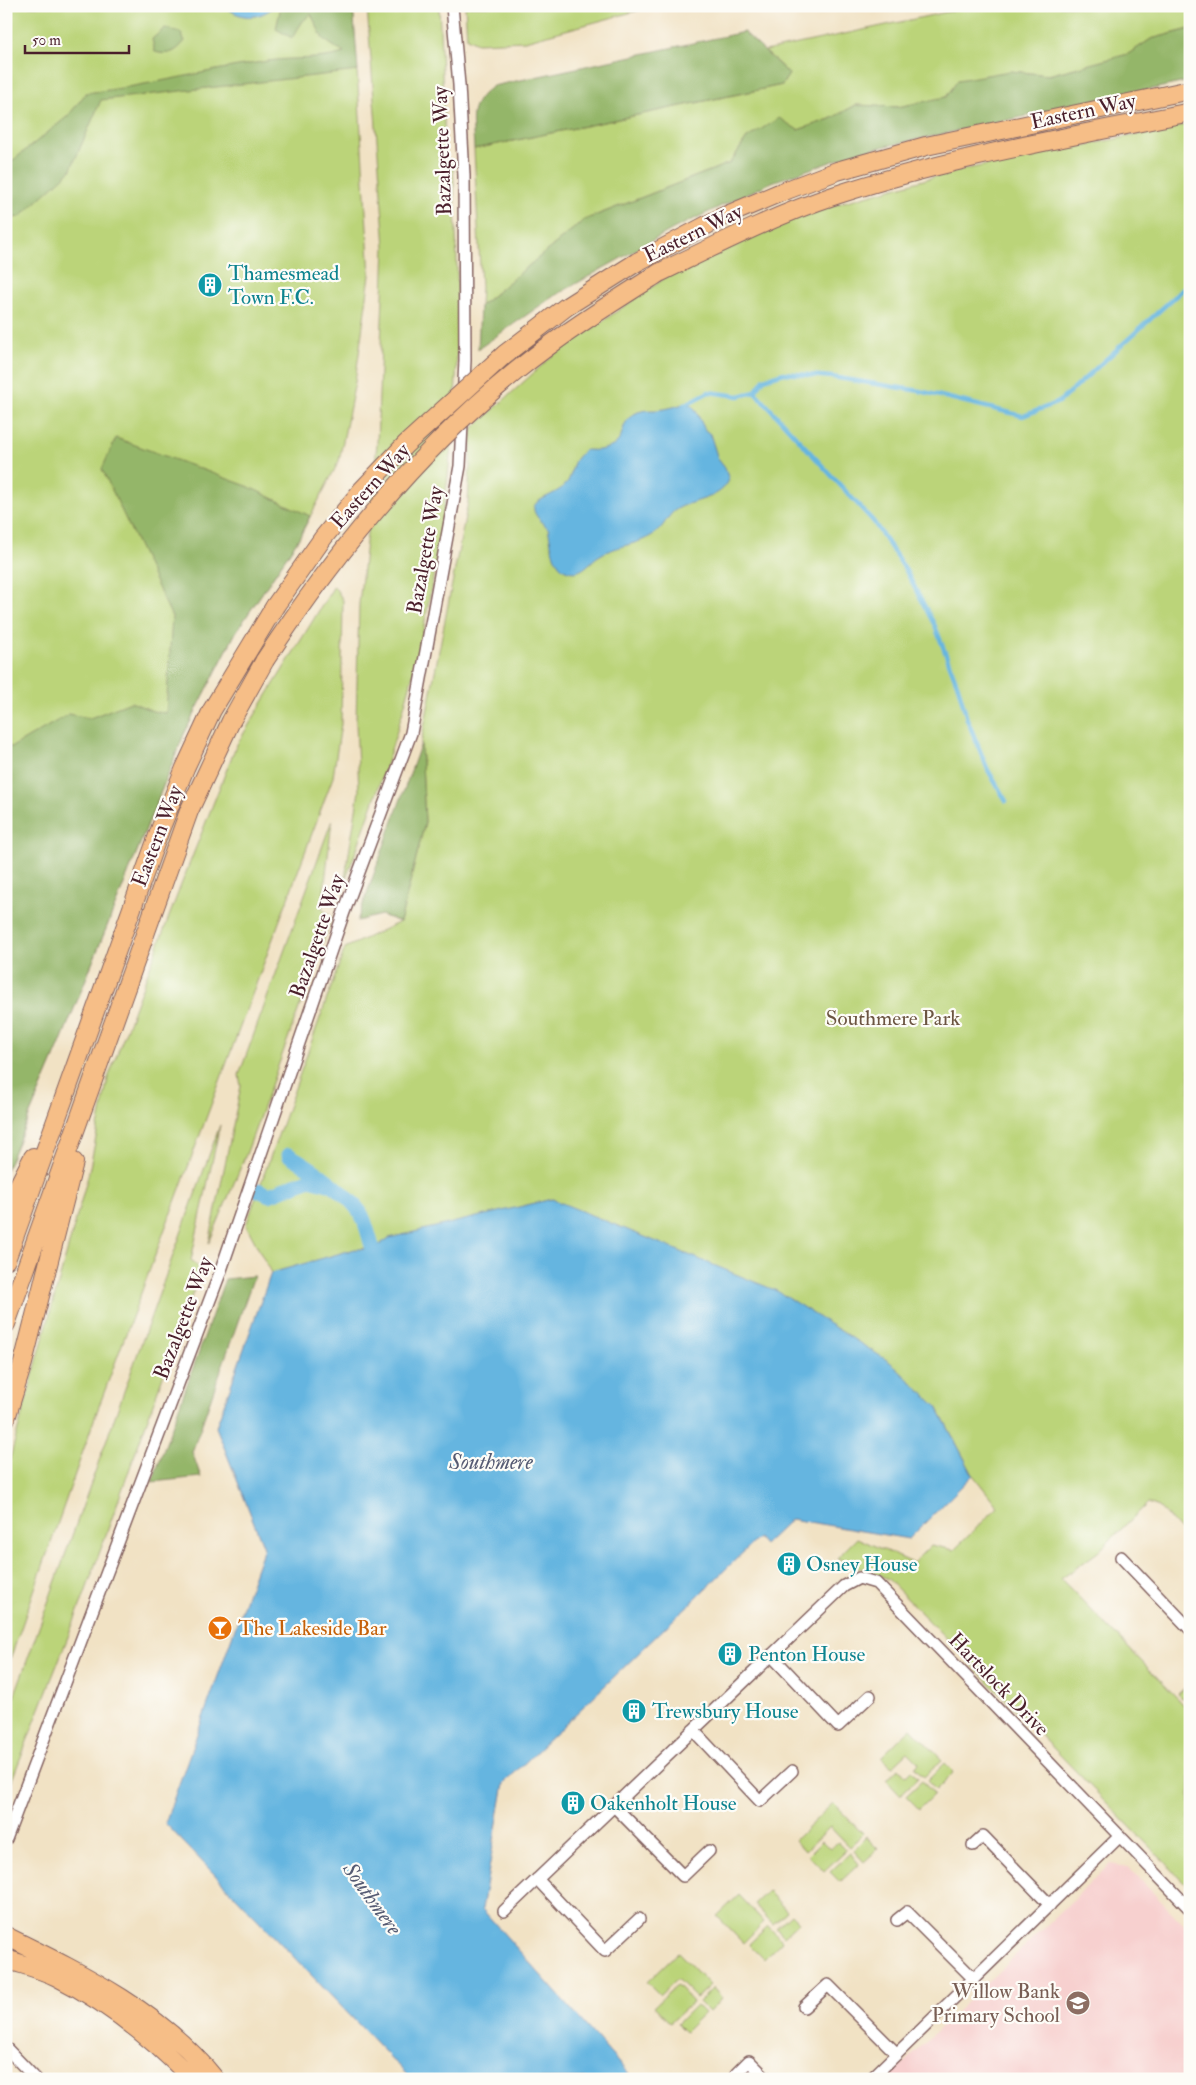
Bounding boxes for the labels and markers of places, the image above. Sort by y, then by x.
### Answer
place label: Thamesmead Town F.C. [228,260,340,311]
building icon: Thamesmead Town F.C. [197,272,223,298]
building icon: Osney House [776,1551,802,1577]
place label: Osney House [806,1551,918,1578]
bar icon: The Lakeside Bar [207,1615,233,1641]
place label: The Lakeside Bar [238,1615,387,1642]
building icon: Penton House [717,1641,743,1667]
place label: Penton House [748,1641,865,1668]
building icon: Trewsbury House [621,1698,647,1724]
place label: Trewsbury House [652,1698,799,1725]
building icon: Oakenholt House [560,1790,586,1816]
place label: Oakenholt House [590,1790,737,1817]
place label: Willow Bank Primary School [931,1978,1061,2029]
school or university icon: Willow Bank Primary School [1065,1990,1091,2016]

